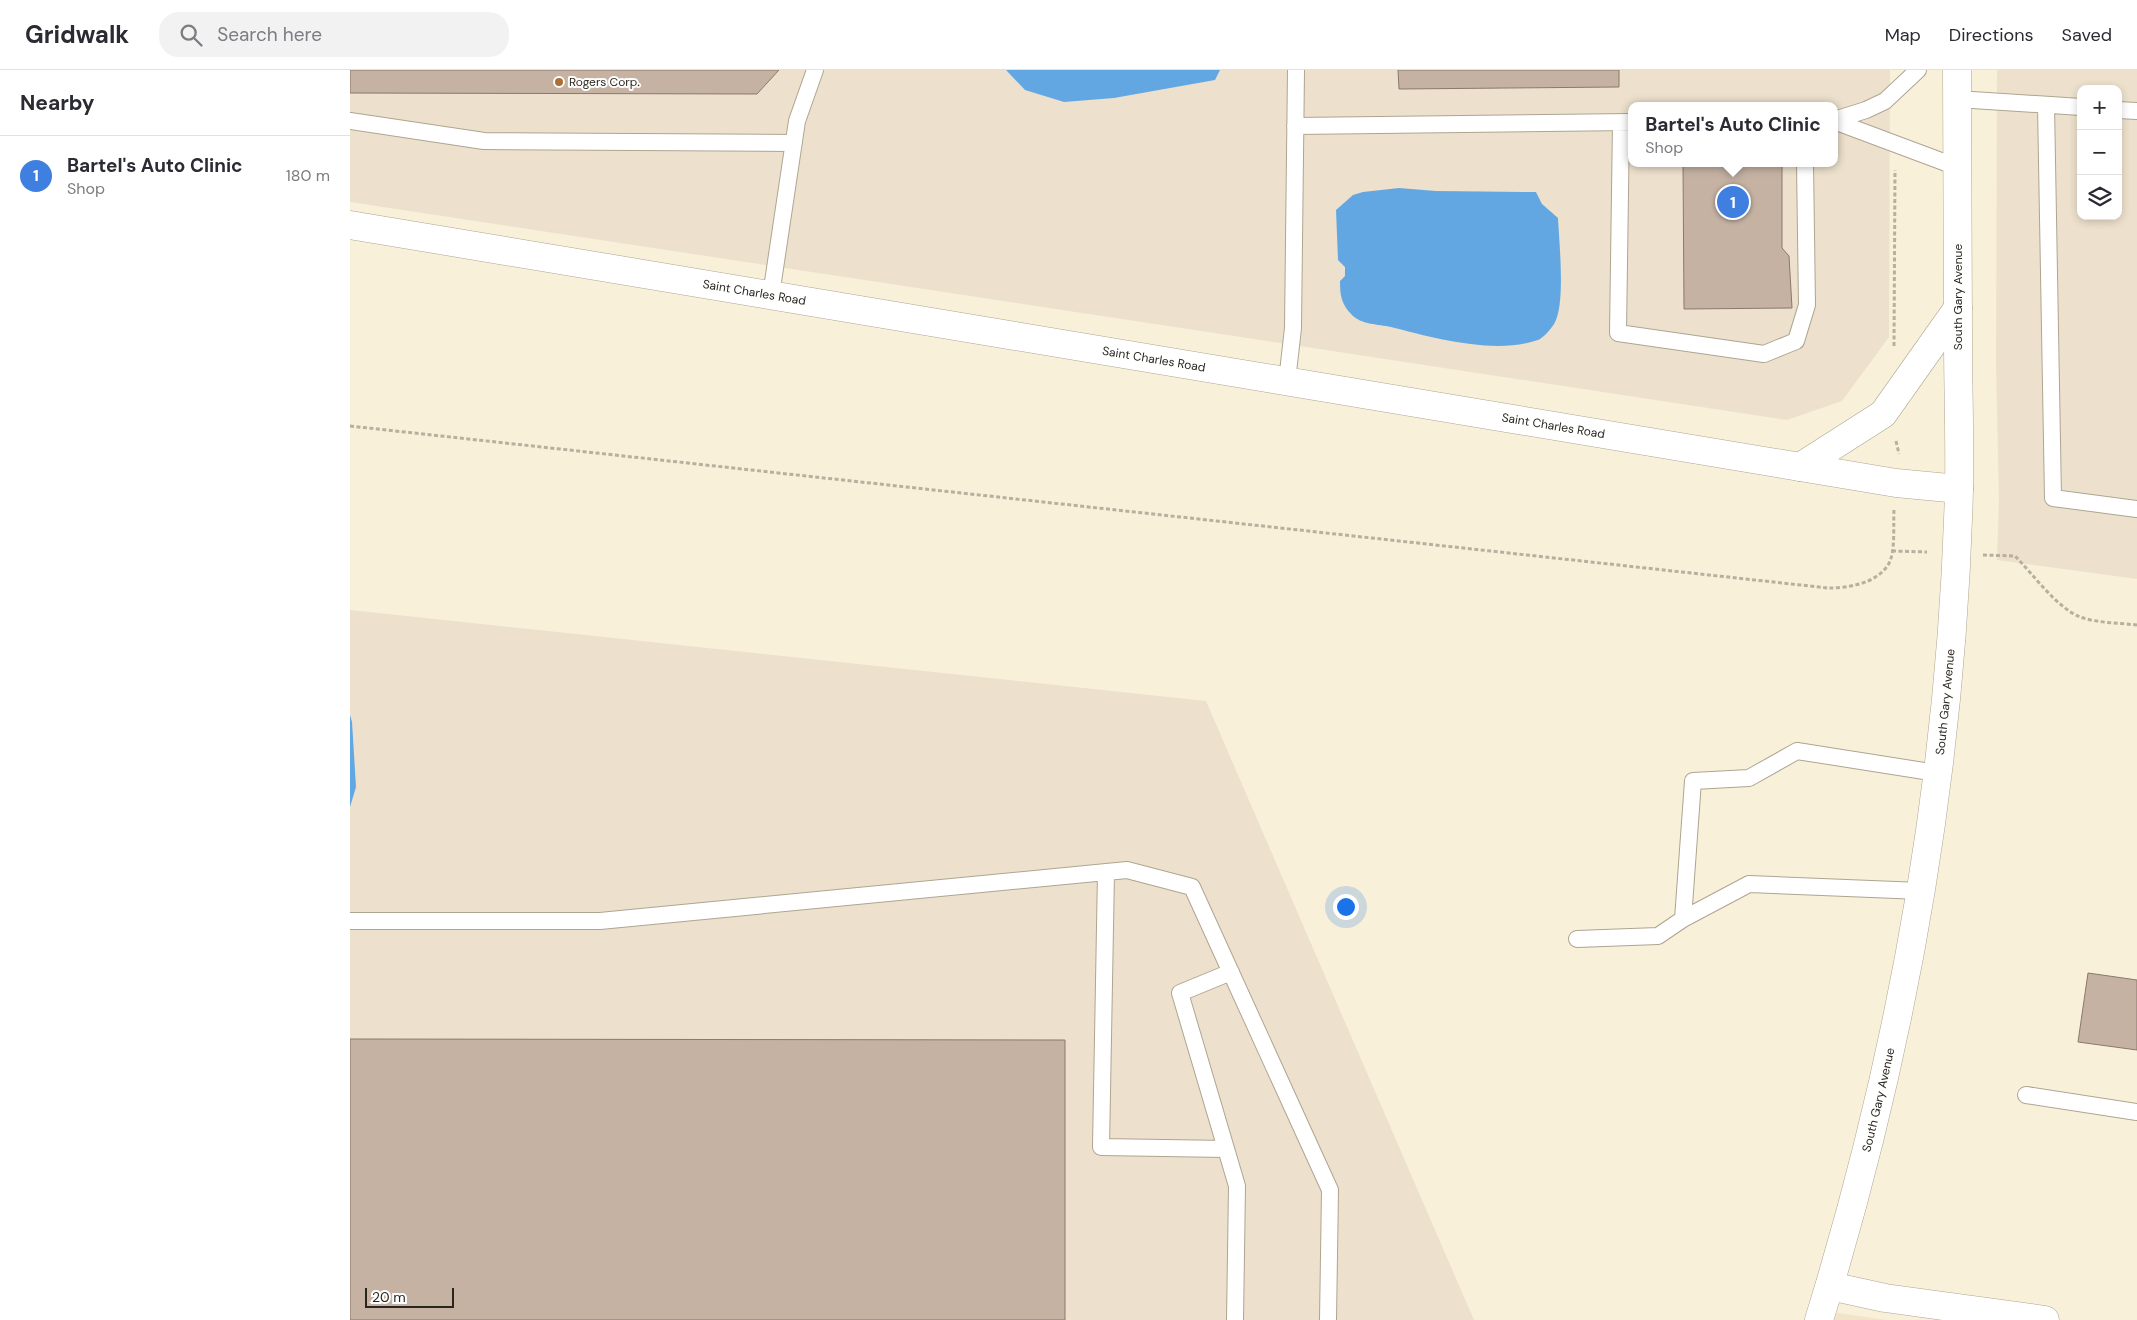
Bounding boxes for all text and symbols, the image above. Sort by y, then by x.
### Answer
search box [159,12,509,57]
text: Gridwalk [25,19,129,50]
icon: search [177,21,205,49]
text: Search here [217,22,322,47]
text: Map [1885,23,1921,47]
text: Directions [1949,23,2034,47]
text: Saved [2062,23,2112,47]
place label: Rogers Corp. [569,74,640,90]
marker: Rogers Corp. [553,76,565,88]
map controls [2077,85,2122,220]
button: + [2077,85,2122,130]
text: Nearby [20,89,94,117]
popup [1628,102,1838,167]
text: Bartel's Auto Clinic [1645,112,1821,137]
button: − [2077,130,2122,175]
text: Shop [1645,137,1683,158]
text: Bartel's Auto Clinic [67,153,243,178]
text: 1 [33,165,39,186]
text: 180 m [286,165,330,186]
button: layers [2077,175,2122,220]
text: Shop [67,178,105,199]
pin: 1 [1717,183,1749,221]
street label: South Gary Avenue [1950,244,1966,350]
street label: Saint Charles Road [702,276,807,309]
street label: Saint Charles Road [1101,343,1207,376]
street label: Saint Charles Road [1501,409,1606,442]
street label: South Gary Avenue [1932,648,1958,756]
your location [1333,894,1359,920]
street label: South Gary Avenue [1858,1046,1898,1154]
scale bar [365,1285,454,1308]
text: 20 m [372,1288,406,1306]

